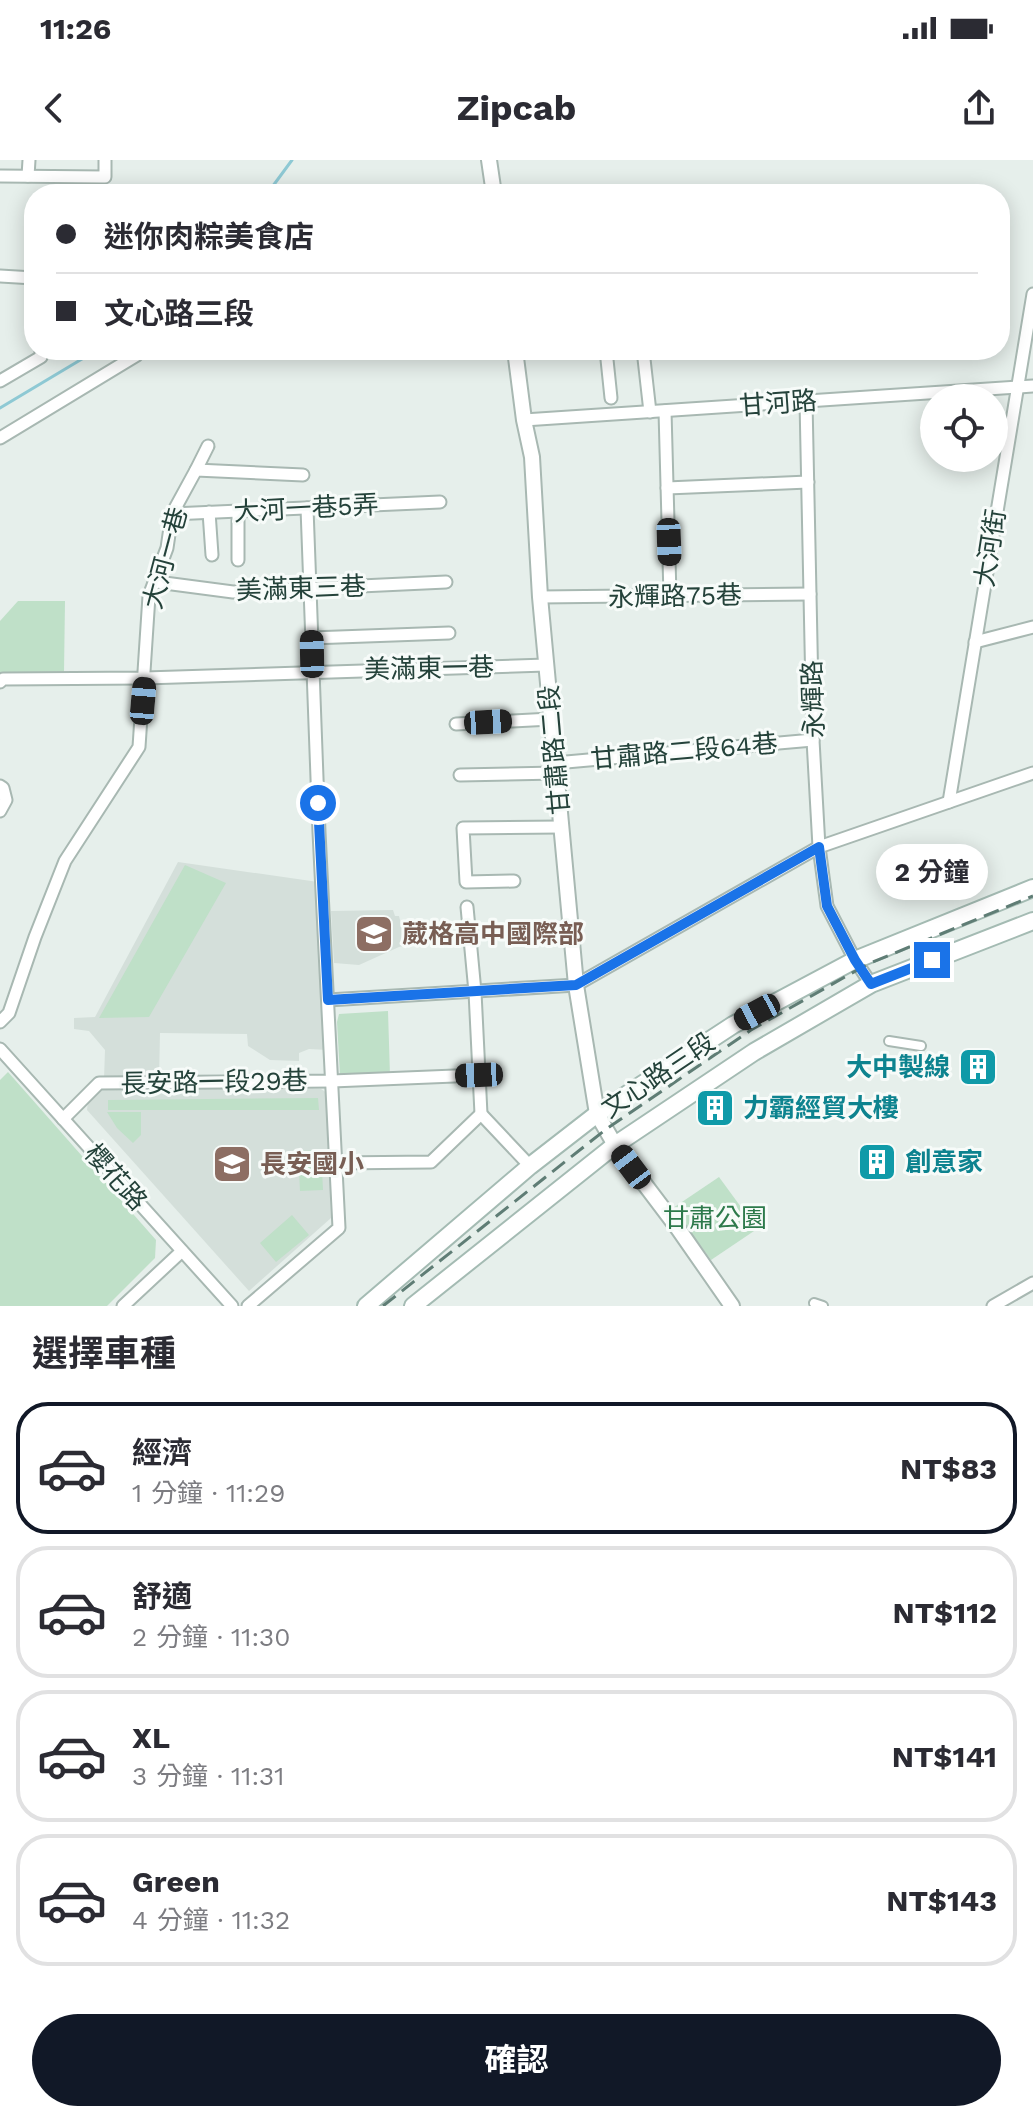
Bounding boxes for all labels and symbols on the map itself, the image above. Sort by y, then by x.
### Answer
street label: 甘河路 [738,385,818,421]
street label: 大河一巷5弄 [233,489,379,527]
street label: 大河一巷 [137,504,193,612]
street label: 大河街 [969,507,1011,589]
car [656,518,682,566]
street label: 美滿東三巷 [236,571,366,605]
street label: 永輝路75巷 [608,580,742,612]
car [300,630,324,678]
street label: 美滿東一巷 [364,652,494,684]
street label: 永輝路 [797,659,829,739]
car [129,676,157,726]
street label: 甘肅路二段 [533,684,575,816]
car [463,709,513,735]
street label: 甘肅路二段64巷 [589,728,779,774]
route start [300,785,336,821]
callout: 2 分鐘 [876,844,988,900]
school or university icon: 葳格高中國際部 [353,913,395,955]
place label: 葳格高中國際部 [402,919,584,949]
route end [914,942,950,978]
car [730,990,784,1034]
street label: 文心路三段 [596,1026,720,1124]
building icon: 大中製線 [957,1046,999,1088]
place label: 大中製線 [846,1052,950,1082]
car [455,1062,503,1088]
street label: 長安路一段29巷 [120,1065,308,1099]
building icon: 力霸經貿大樓 [694,1087,736,1129]
place label: 力霸經貿大樓 [743,1093,899,1123]
street label: 櫻花路 [79,1138,153,1216]
car [607,1141,655,1193]
building icon: 創意家 [856,1141,898,1183]
school or university icon: 長安國小 [211,1143,253,1185]
place label: 創意家 [905,1147,983,1177]
place label: 長安國小 [260,1149,364,1179]
park label: 甘肅公園 [663,1203,767,1233]

